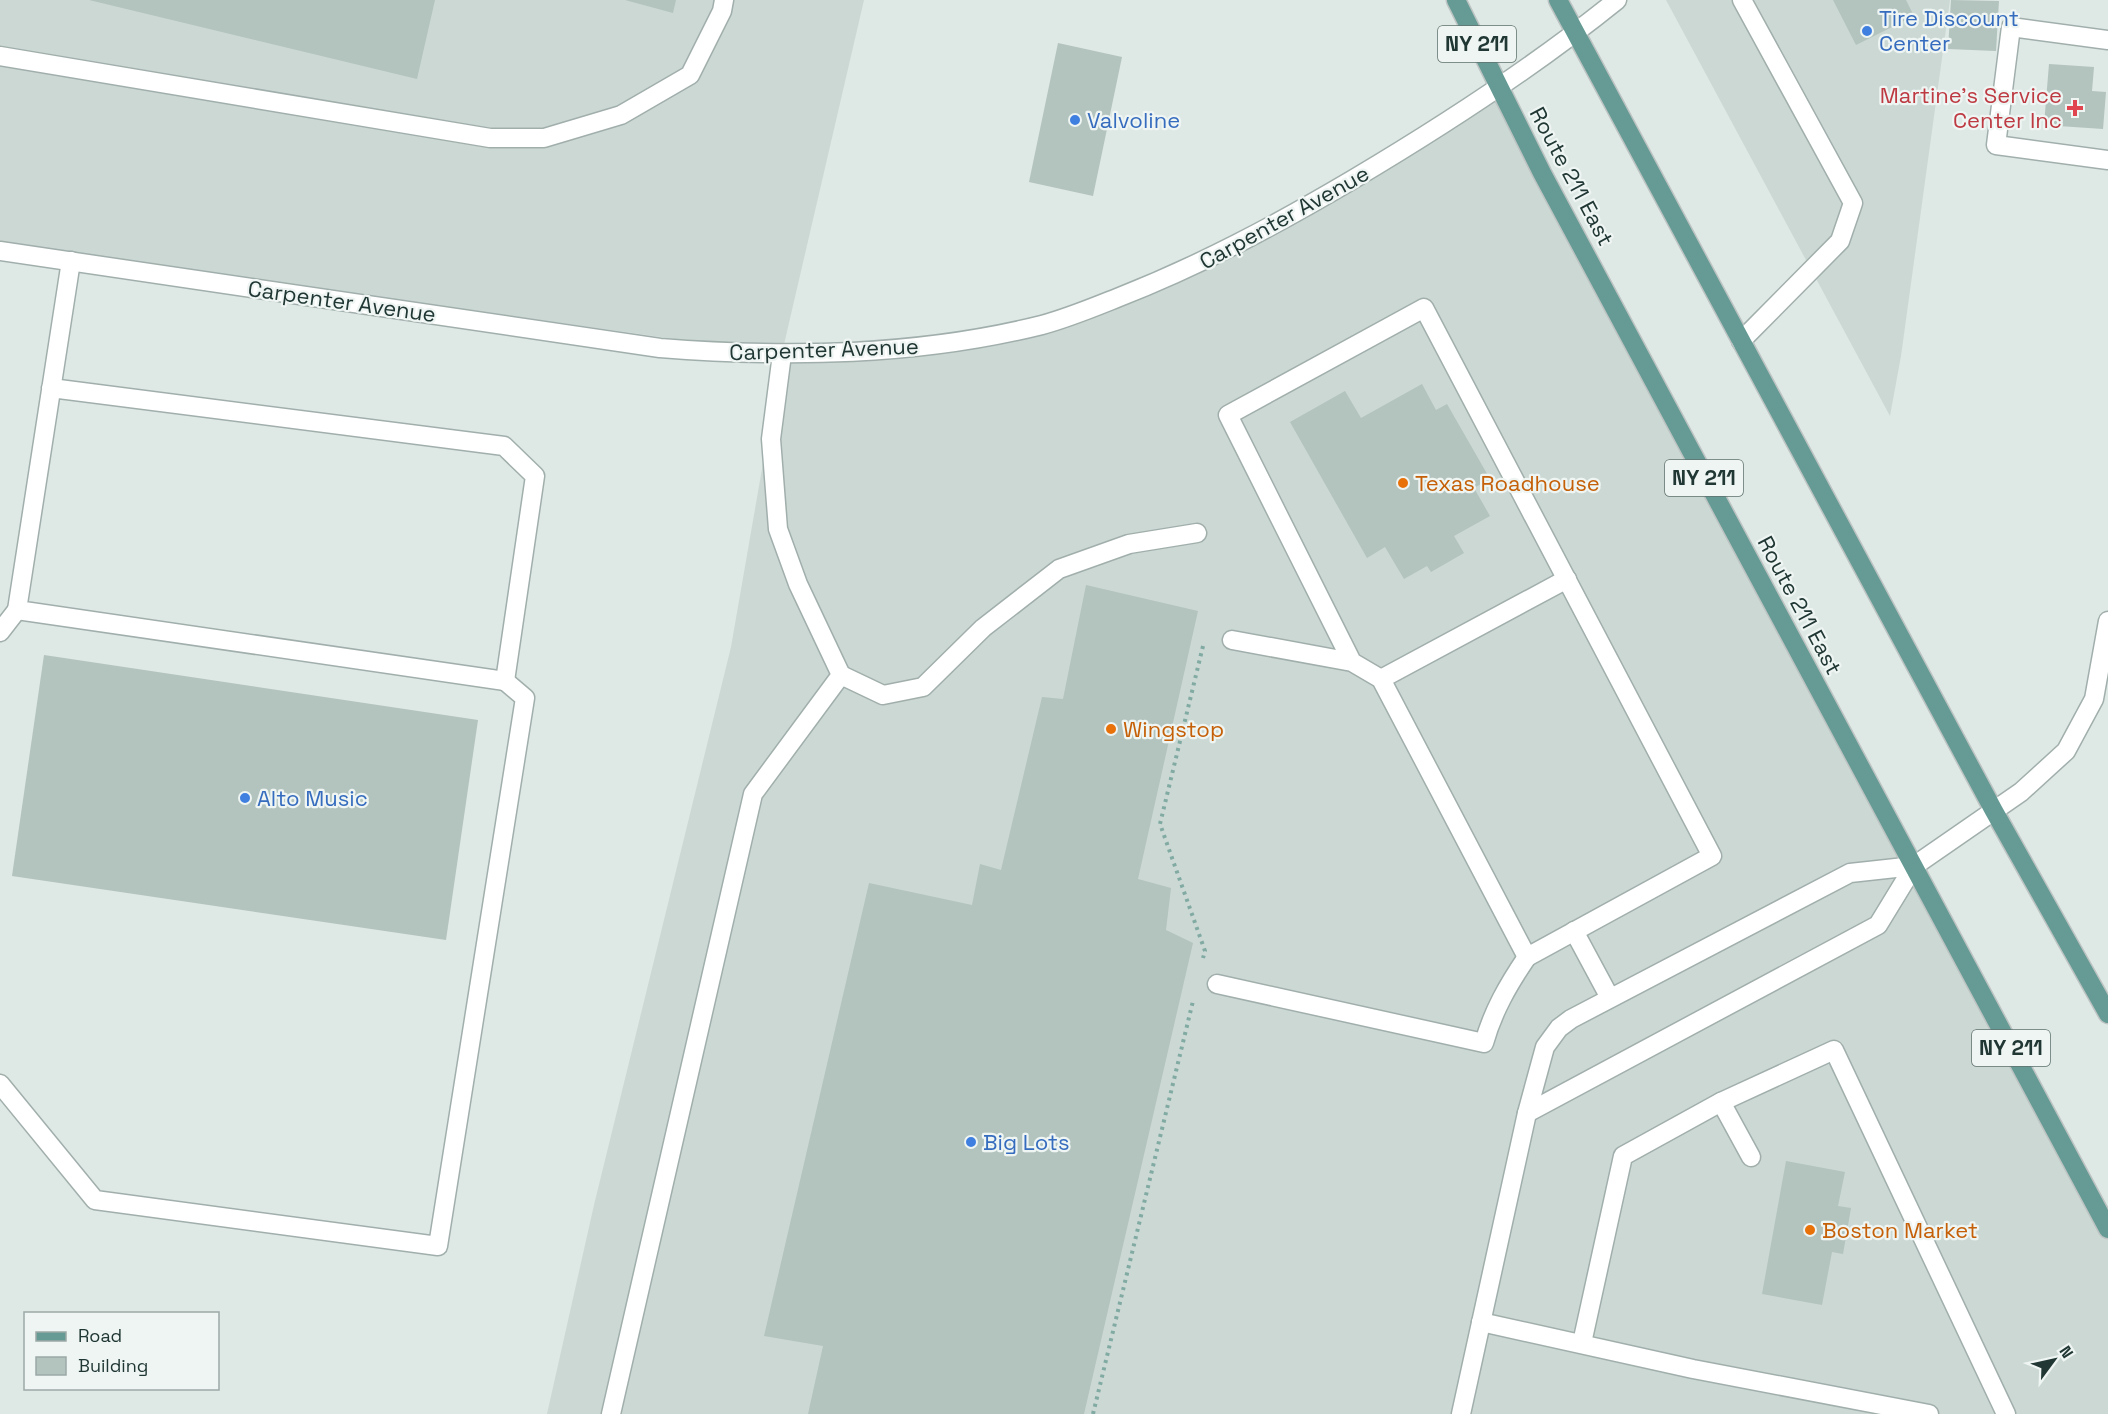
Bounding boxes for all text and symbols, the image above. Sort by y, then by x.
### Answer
place label: Tire Discount Center [1879,4,2019,57]
marker: Tire Discount Center [1860,24,1874,38]
road number: NY 211 [1438,26,1516,62]
place label: Martine's Service Center Inc [1880,81,2062,134]
marker: Martine's Service Center Inc [2066,99,2084,117]
street label: Route 211 East [1524,102,1620,250]
place label: Valvoline [1087,106,1180,134]
marker: Valvoline [1068,113,1082,127]
street label: Carpenter Avenue [1194,159,1374,275]
street label: Carpenter Avenue [246,274,438,328]
street label: Carpenter Avenue [729,332,919,366]
road number: NY 211 [1665,460,1743,496]
place label: Texas Roadhouse [1415,469,1600,497]
marker: Texas Roadhouse [1396,476,1410,490]
street label: Route 211 East [1752,531,1848,679]
place label: Wingstop [1123,715,1224,743]
marker: Wingstop [1104,722,1118,736]
place label: Alto Music [257,784,368,812]
marker: Alto Music [238,791,252,805]
road number: NY 211 [1972,1030,2050,1066]
place label: Big Lots [983,1128,1070,1156]
marker: Big Lots [964,1135,978,1149]
place label: Boston Market [1822,1216,1978,1244]
marker: Boston Market [1803,1223,1817,1237]
legend [24,1312,219,1390]
text: Road [78,1324,122,1347]
north arrow [2024,1330,2084,1390]
text: N [2054,1342,2078,1362]
text: Building [78,1354,148,1377]

